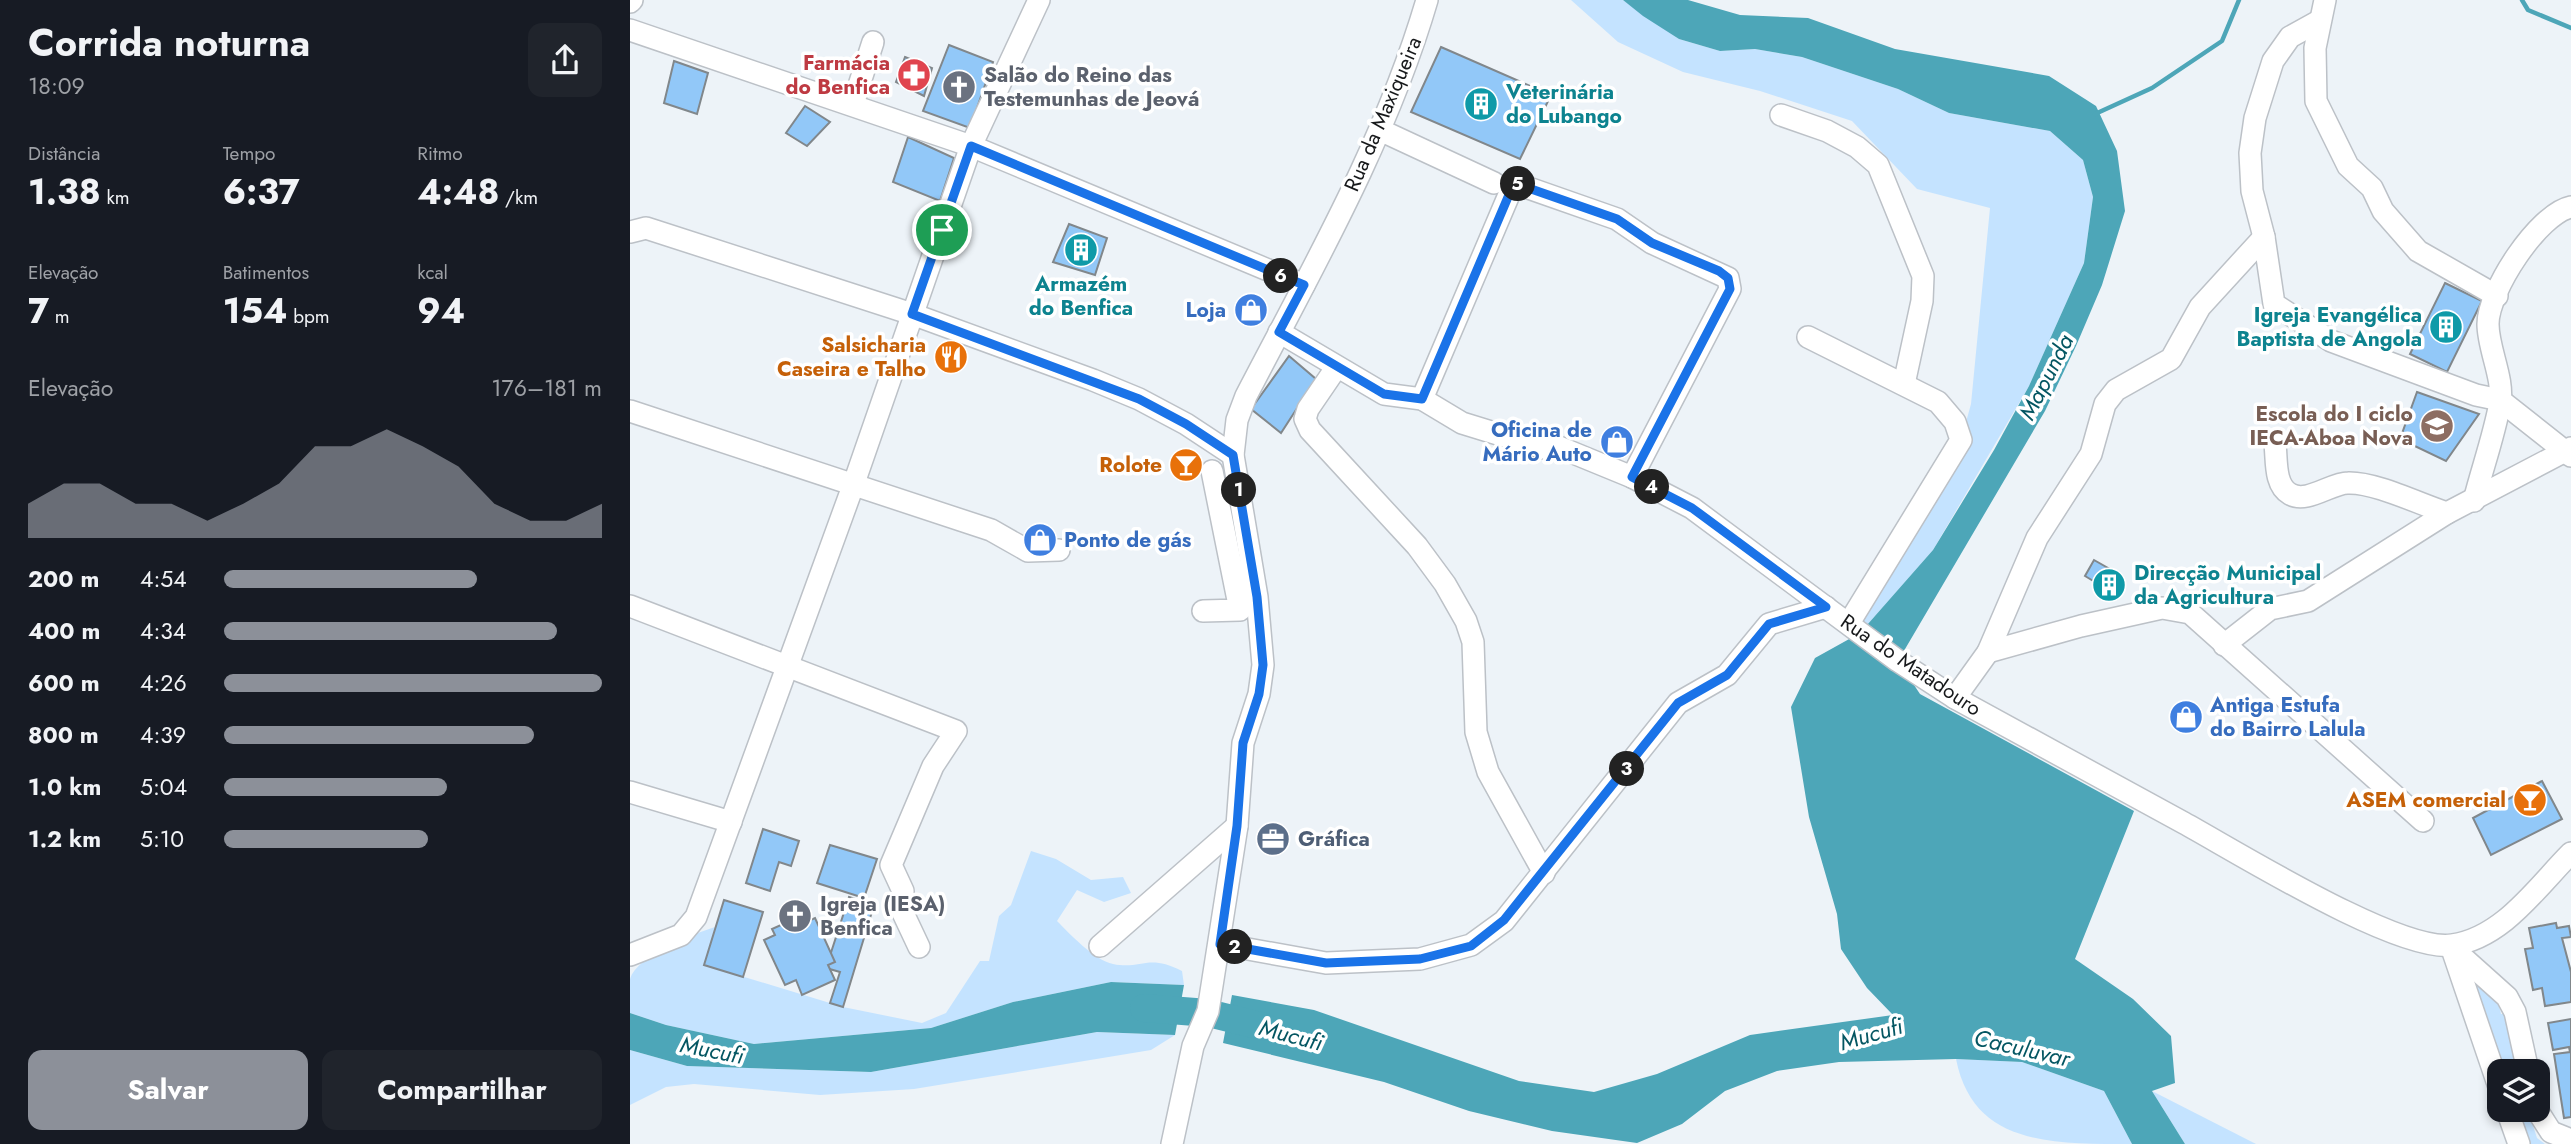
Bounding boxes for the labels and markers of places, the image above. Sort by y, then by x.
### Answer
place label: Farmácia do Benfica [786,48,890,102]
pharmacy icon: Farmácia do Benfica [895,56,933,94]
place label: Salão do Reino das Testemunhas de Jeová [984,60,1199,114]
church icon: Salão do Reino das Testemunhas de Jeová [940,68,978,106]
place label: Veterinária do Lubango [1505,77,1622,131]
building icon: Veterinária do Lubango [1462,85,1500,123]
pin: 5 [1500,166,1536,202]
pin [912,200,972,260]
building icon: Armazém do Benfica [1062,231,1100,269]
pin: 6 [1264,258,1298,294]
place label: Armazém do Benfica [1029,269,1133,323]
shop icon: Loja [1232,291,1270,329]
place label: Loja [1185,295,1226,325]
place label: Igreja Evangélica Baptista de Angola [2236,300,2422,354]
building icon: Igreja Evangélica Baptista de Angola [2427,308,2465,346]
place label: Salsicharia Caseira e Talho [777,330,926,384]
restaurant icon: Salsicharia Caseira e Talho [932,338,970,376]
place label: Escola do I ciclo IECA-Aboa Nova [2250,399,2413,453]
school or university icon: Escola do I ciclo IECA-Aboa Nova [2418,407,2456,445]
place label: Oficina de Mário Auto [1483,415,1592,469]
shop icon: Oficina de Mário Auto [1598,423,1636,461]
bar icon: Rolote [1167,446,1205,484]
place label: Rolote [1099,450,1162,480]
pin: 4 [1634,470,1670,504]
pin: 1 [1222,472,1256,508]
shop icon: Ponto de gás [1021,521,1059,559]
place label: Ponto de gás [1064,525,1192,555]
place label: Direcção Municipal da Agricultura [2134,558,2321,612]
building icon: Direcção Municipal da Agricultura [2090,566,2128,604]
place label: Antiga Estufa do Bairro Lalula [2209,690,2365,744]
shop icon: Antiga Estufa do Bairro Lalula [2167,698,2205,736]
pin: 3 [1609,752,1644,786]
bar icon: ASEM comercial [2511,781,2549,819]
place label: ASEM comercial [2345,785,2506,815]
office icon: Gráfica [1254,820,1292,858]
place label: Gráfica [1298,824,1370,854]
place label: Igreja (IESA) Benfica [820,889,945,943]
church icon: Igreja (IESA) Benfica [776,897,814,935]
pin: 2 [1218,930,1252,964]

